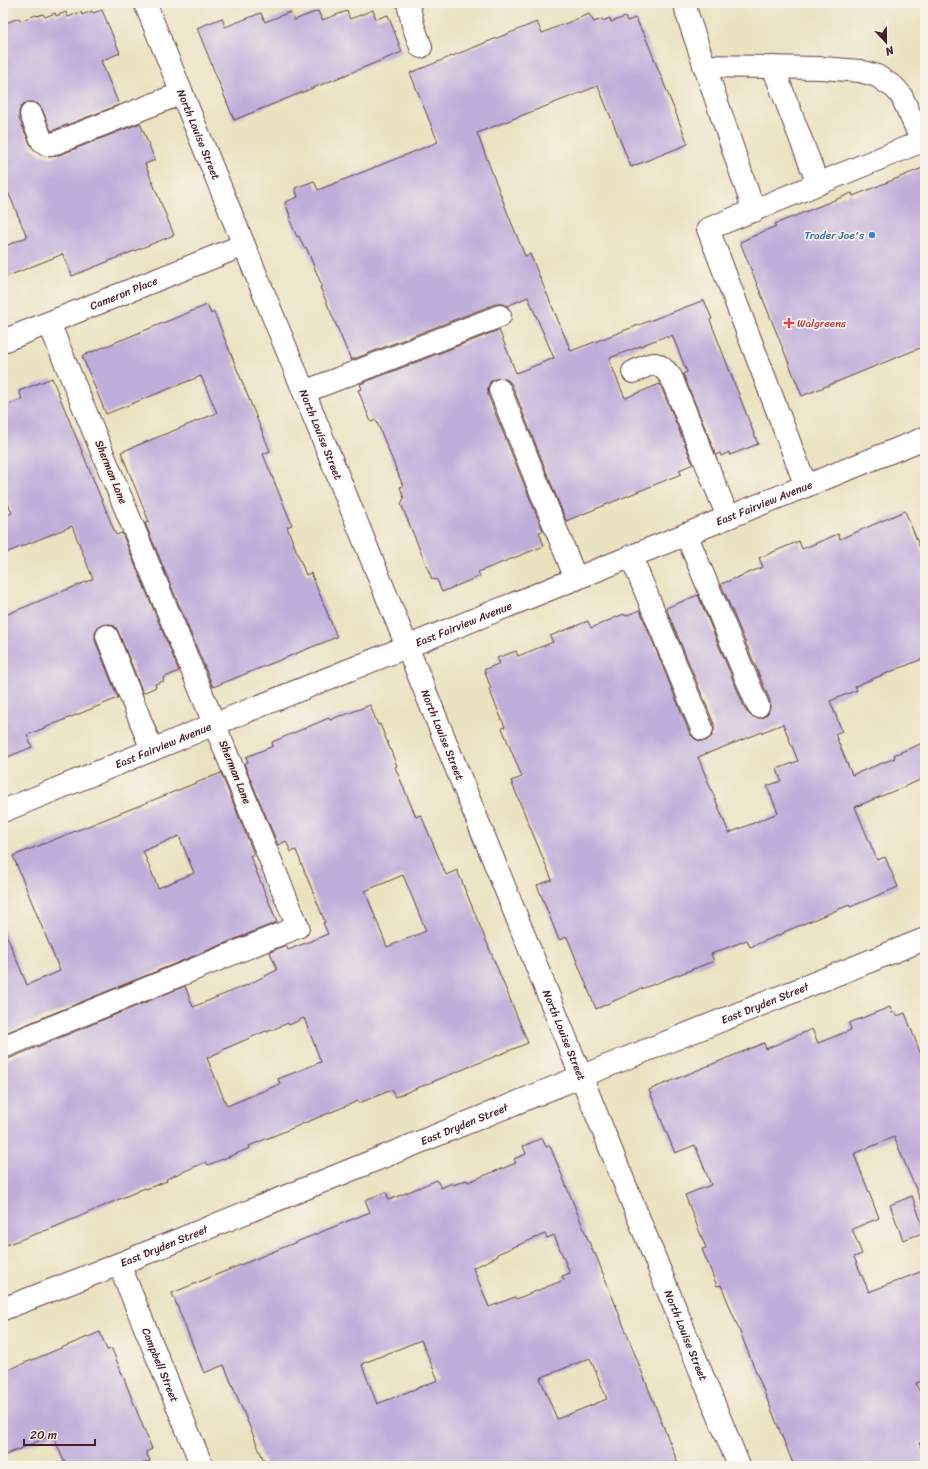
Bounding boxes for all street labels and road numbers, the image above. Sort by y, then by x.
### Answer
street label: North Louise Street [172,86,226,183]
street label: Cameron Place [87,271,161,315]
street label: North Louise Street [294,386,348,483]
street label: Sherman Lane [89,437,133,507]
street label: East Fairview Avenue [713,475,816,531]
street label: East Fairview Avenue [412,596,515,652]
street label: North Louise Street [416,686,470,783]
street label: East Fairview Avenue [112,717,215,774]
street label: Sherman Lane [213,737,257,807]
street label: East Dryden Street [718,977,812,1029]
street label: North Louise Street [538,987,591,1083]
street label: East Dryden Street [417,1097,512,1150]
street label: East Dryden Street [117,1219,211,1272]
street label: North Louise Street [659,1287,713,1384]
street label: Campbell Street [137,1325,184,1405]

